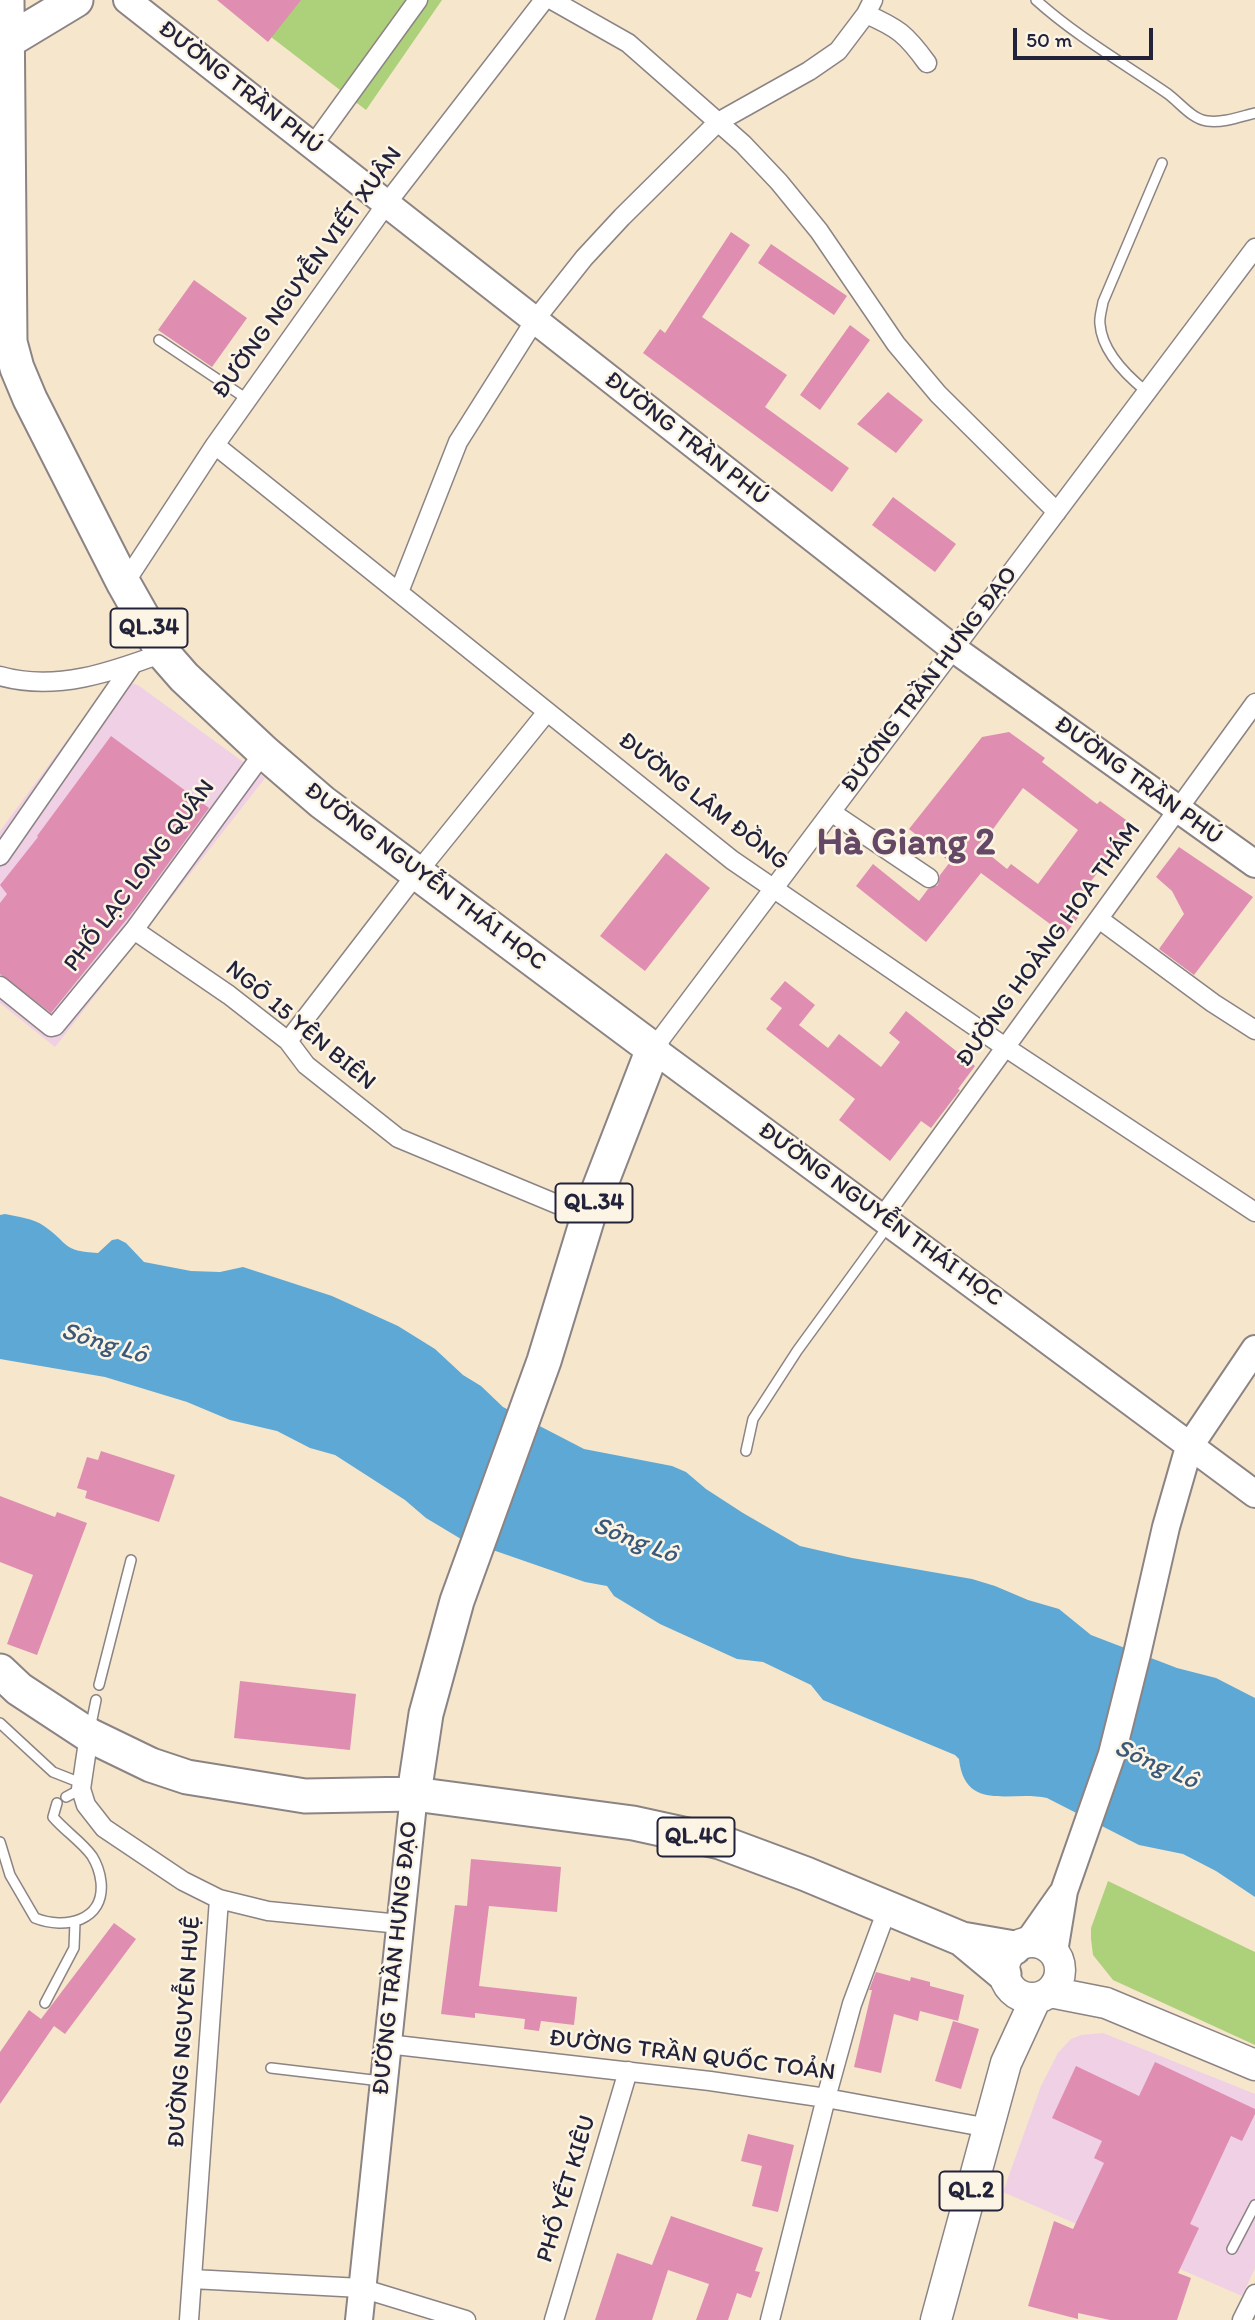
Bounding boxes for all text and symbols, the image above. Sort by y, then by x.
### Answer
scale bar [1017,14,1157,58]
street label: ĐƯỜNG TRẦN PHÚ [152,15,328,161]
text: 50 m [1026,27,1072,52]
street label: ĐƯỜNG NGUYỄN VIẾT XUÂN [207,142,409,404]
street label: ĐƯỜNG TRẦN PHÚ [598,366,774,512]
street label: ĐƯỜNG TRẦN HƯNG ĐẠO [836,561,1024,799]
road number: QL.34 [110,608,188,648]
street label: ĐƯỜNG TRẦN PHÚ [1048,710,1228,852]
street label: ĐƯỜNG LÂM ĐỒNG [612,727,794,877]
street label: PHỐ LẠC LONG QUÂN [58,774,222,978]
street label: ĐƯỜNG NGUYỄN THÁI HỌC [298,777,552,977]
street label: ĐƯỜNG HOÀNG HOA THÁM [951,817,1147,1073]
district label: Hà Giang 2 [817,821,995,867]
street label: NGÕ 15 YÊN BIÊN [219,955,381,1097]
street label: ĐƯỜNG NGUYỄN THÁI HỌC [752,1116,1008,1314]
road number: QL.34 [556,1184,632,1222]
water label: Sông Lô [57,1316,151,1372]
water label: Sông Lô [588,1511,682,1571]
water label: Sông Lô [1109,1733,1203,1797]
road number: QL.4C [658,1818,734,1856]
street label: ĐƯỜNG TRẦN HƯNG ĐẠO [367,1819,425,2097]
street label: ĐƯỜNG NGUYỄN HUỆ [163,1915,207,2149]
street label: ĐƯỜNG TRẦN QUỐC TOẢN [547,2024,837,2088]
street label: PHỐ YẾT KIÊU [531,2112,603,2266]
road number: QL.2 [940,2172,1002,2210]

